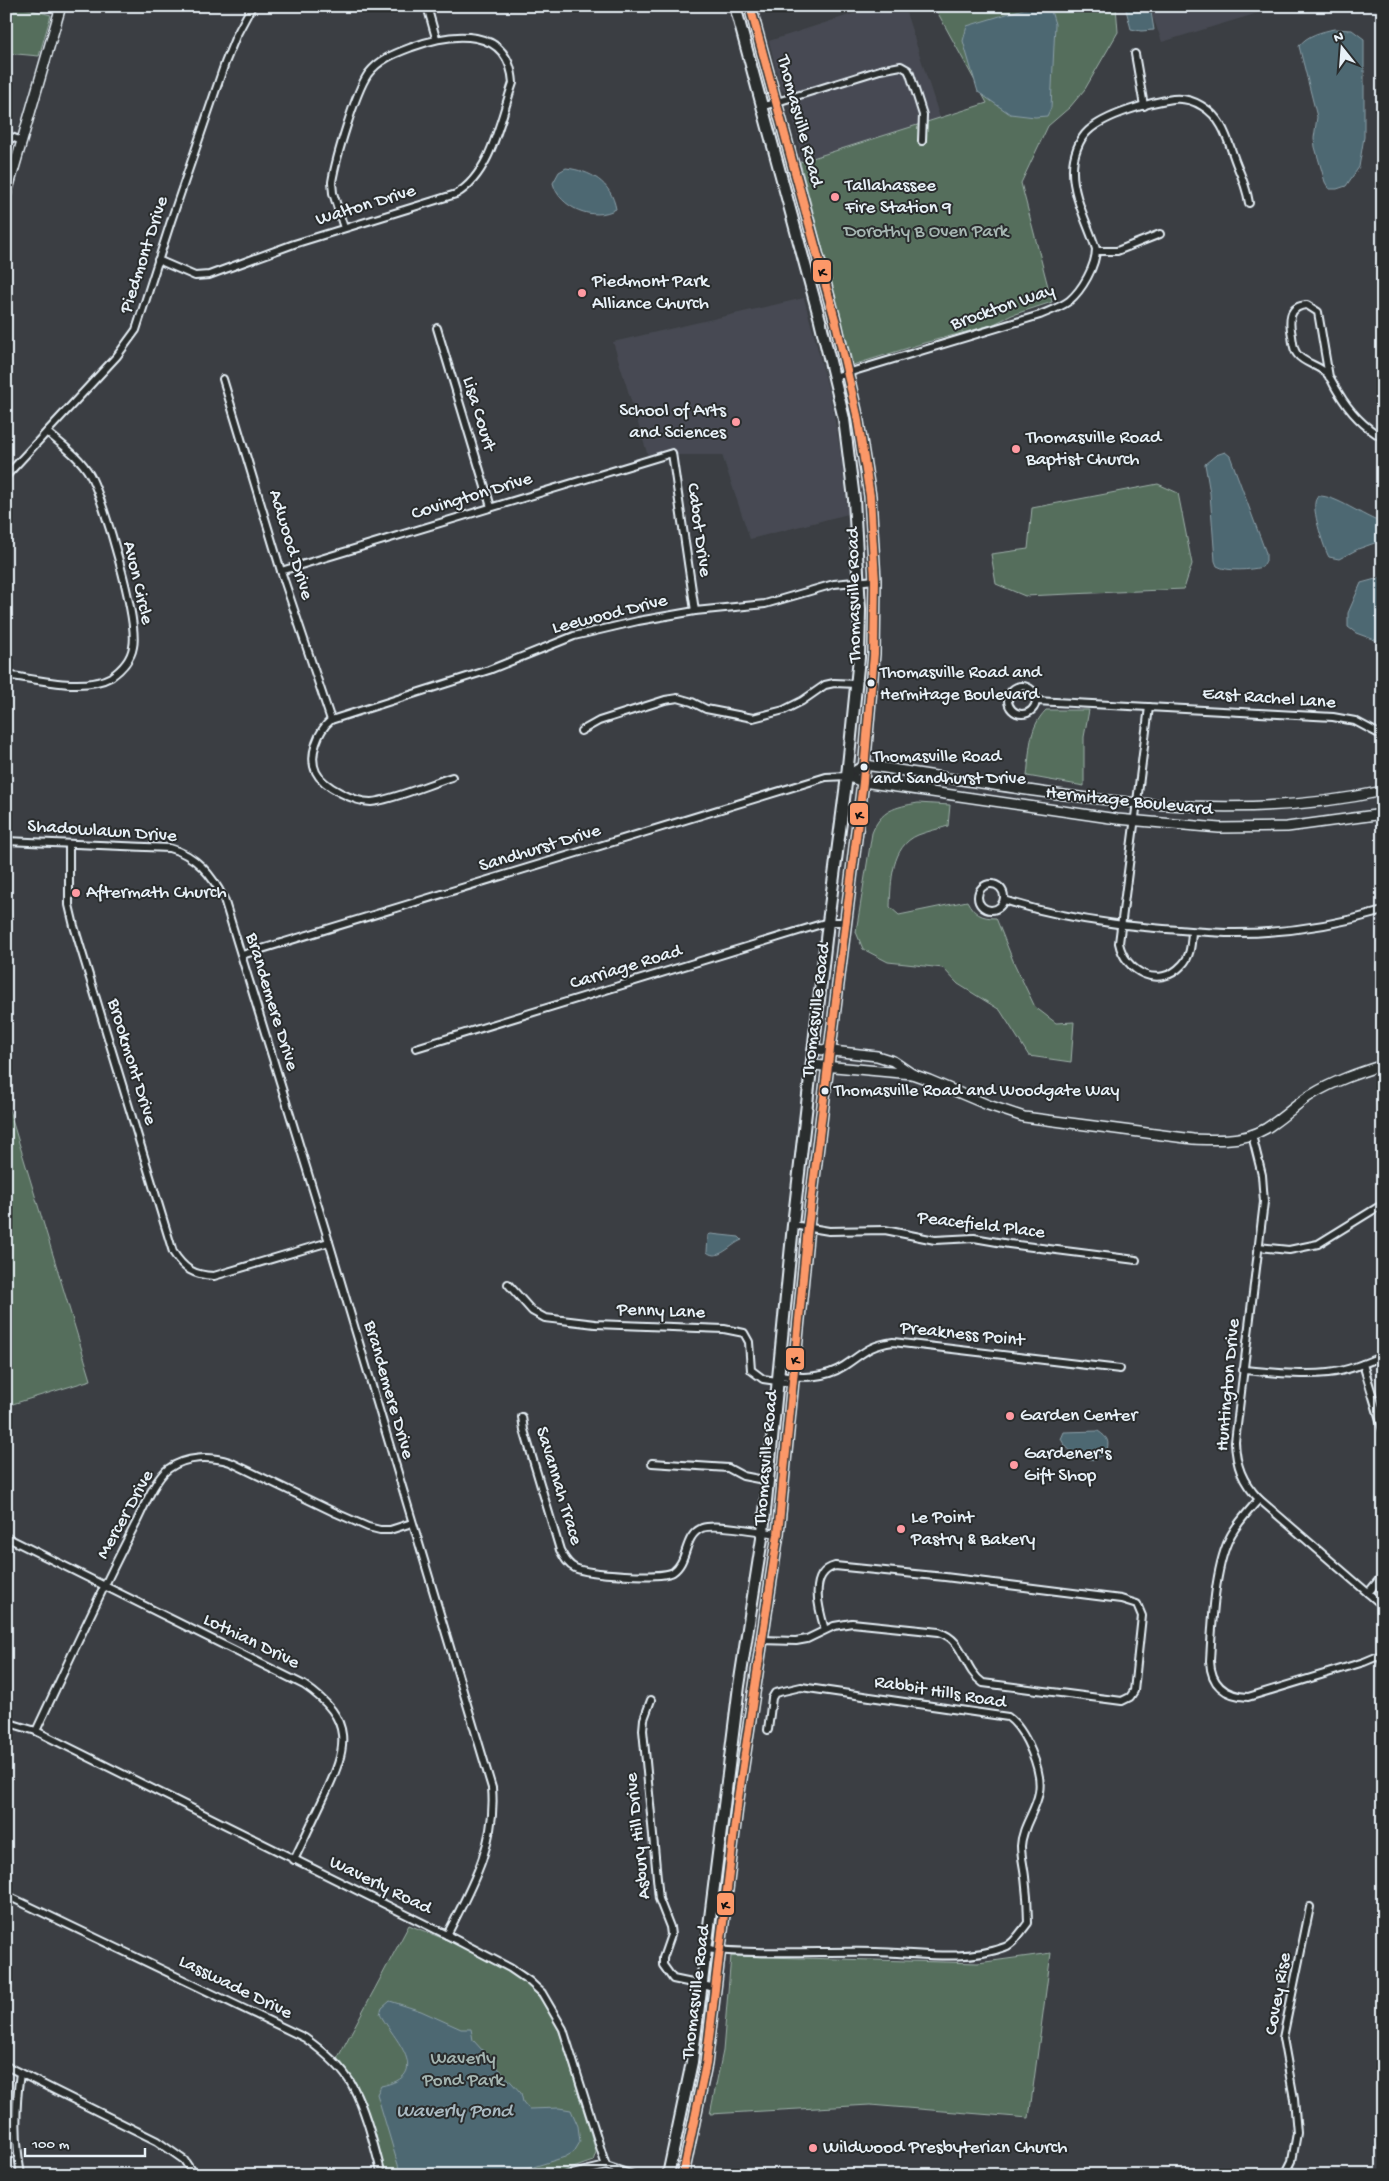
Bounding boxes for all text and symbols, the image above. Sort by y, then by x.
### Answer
north arrow [1316,22,1366,72]
text: N [1332,28,1346,47]
street label: Thomasville Road [770,52,828,191]
place label: Tallahassee Fire Station 9 [844,175,952,220]
street label: Walton Drive [313,180,419,232]
marker: Tallahassee Fire Station 9 [829,191,841,203]
street label: Piedmont Drive [115,193,175,317]
park label: Dorothy B Oven Park [842,221,1010,244]
line badge: K [812,259,832,283]
text: K [817,265,828,282]
place label: Piedmont Park Alliance Church [591,271,710,316]
street label: Brockton Way [947,279,1059,337]
marker: Piedmont Park Alliance Church [576,287,588,299]
street label: Lisa Court [456,374,501,456]
place label: School of Arts and Sciences [619,400,727,445]
marker: School of Arts and Sciences [730,416,742,428]
place label: Thomasville Road Baptist Church [1025,427,1163,472]
marker: Thomasville Road Baptist Church [1010,443,1022,455]
street label: Covington Drive [409,468,535,526]
street label: Cabot Drive [680,482,716,579]
street label: Adwood Drive [262,487,318,603]
street label: Thomasville Road [842,525,868,664]
street label: Avon Circle [116,539,158,627]
street label: Leewood Drive [550,590,670,640]
place label: Thomasville Road and Hermitage Boulevard [879,663,1043,706]
marker: Thomasville Road and Hermitage Boulevard [866,678,876,688]
street label: East Rachel Lane [1202,683,1337,715]
place label: Thomasville Road and Sandhurst Drive [872,747,1026,790]
marker: Thomasville Road and Sandhurst Drive [859,762,869,772]
street label: Hermitage Boulevard [1044,782,1215,822]
line badge: K [849,802,869,826]
text: K [854,808,865,825]
street label: Shadowlawn Drive [27,815,178,849]
street label: Sandhurst Drive [476,820,604,878]
place label: Aftermath Church [86,882,227,905]
marker: Aftermath Church [70,887,82,899]
street label: Brandemere Drive [239,929,303,1074]
street label: Carriage Road [567,940,686,996]
street label: Thomasville Road [797,940,837,1079]
street label: Brookmont Drive [101,995,161,1128]
place label: Thomasville Road and Woodgate Way [833,1081,1120,1102]
marker: Thomasville Road and Woodgate Way [820,1086,830,1096]
street label: Peacefield Place [915,1207,1046,1245]
street label: Penny Lane [615,1299,706,1325]
street label: Brandemere Drive [357,1317,419,1462]
street label: Preakness Point [898,1317,1027,1353]
street label: Huntington Drive [1212,1318,1246,1452]
line badge: K [785,1347,805,1371]
text: K [790,1353,801,1370]
street label: Thomasville Road [750,1388,785,1527]
place label: Garden Center [1020,1405,1139,1428]
marker: Garden Center [1004,1410,1016,1422]
street label: Savannah Trace [529,1424,587,1548]
place label: Gardener's Gift Shop [1024,1443,1113,1488]
marker: Gardener's Gift Shop [1008,1459,1020,1471]
street label: Mercer Drive [92,1466,160,1564]
place label: Le Point Pastry & Bakery [910,1507,1036,1552]
marker: Le Point Pastry & Bakery [895,1523,907,1535]
street label: Lothian Drive [199,1609,303,1675]
street label: Rabbit Hills Road [872,1671,1009,1715]
street label: Asbury Hill Drive [621,1771,657,1900]
street label: Waverly Road [325,1851,437,1922]
line badge: K [716,1892,735,1916]
text: K [720,1898,731,1915]
street label: Thomasville Road [677,1922,717,2061]
street label: Lasswade Drive [174,1951,296,2026]
street label: Covey Rise [1260,1951,1298,2037]
park label: Waverly Pond Park [421,2048,505,2093]
water label: Waverly Pond [396,2101,514,2124]
scale bar [25,2126,145,2158]
text: 100 m [31,2136,70,2154]
place label: Wildwood Presbyterian Church [823,2137,1067,2160]
marker: Wildwood Presbyterian Church [807,2142,819,2154]

